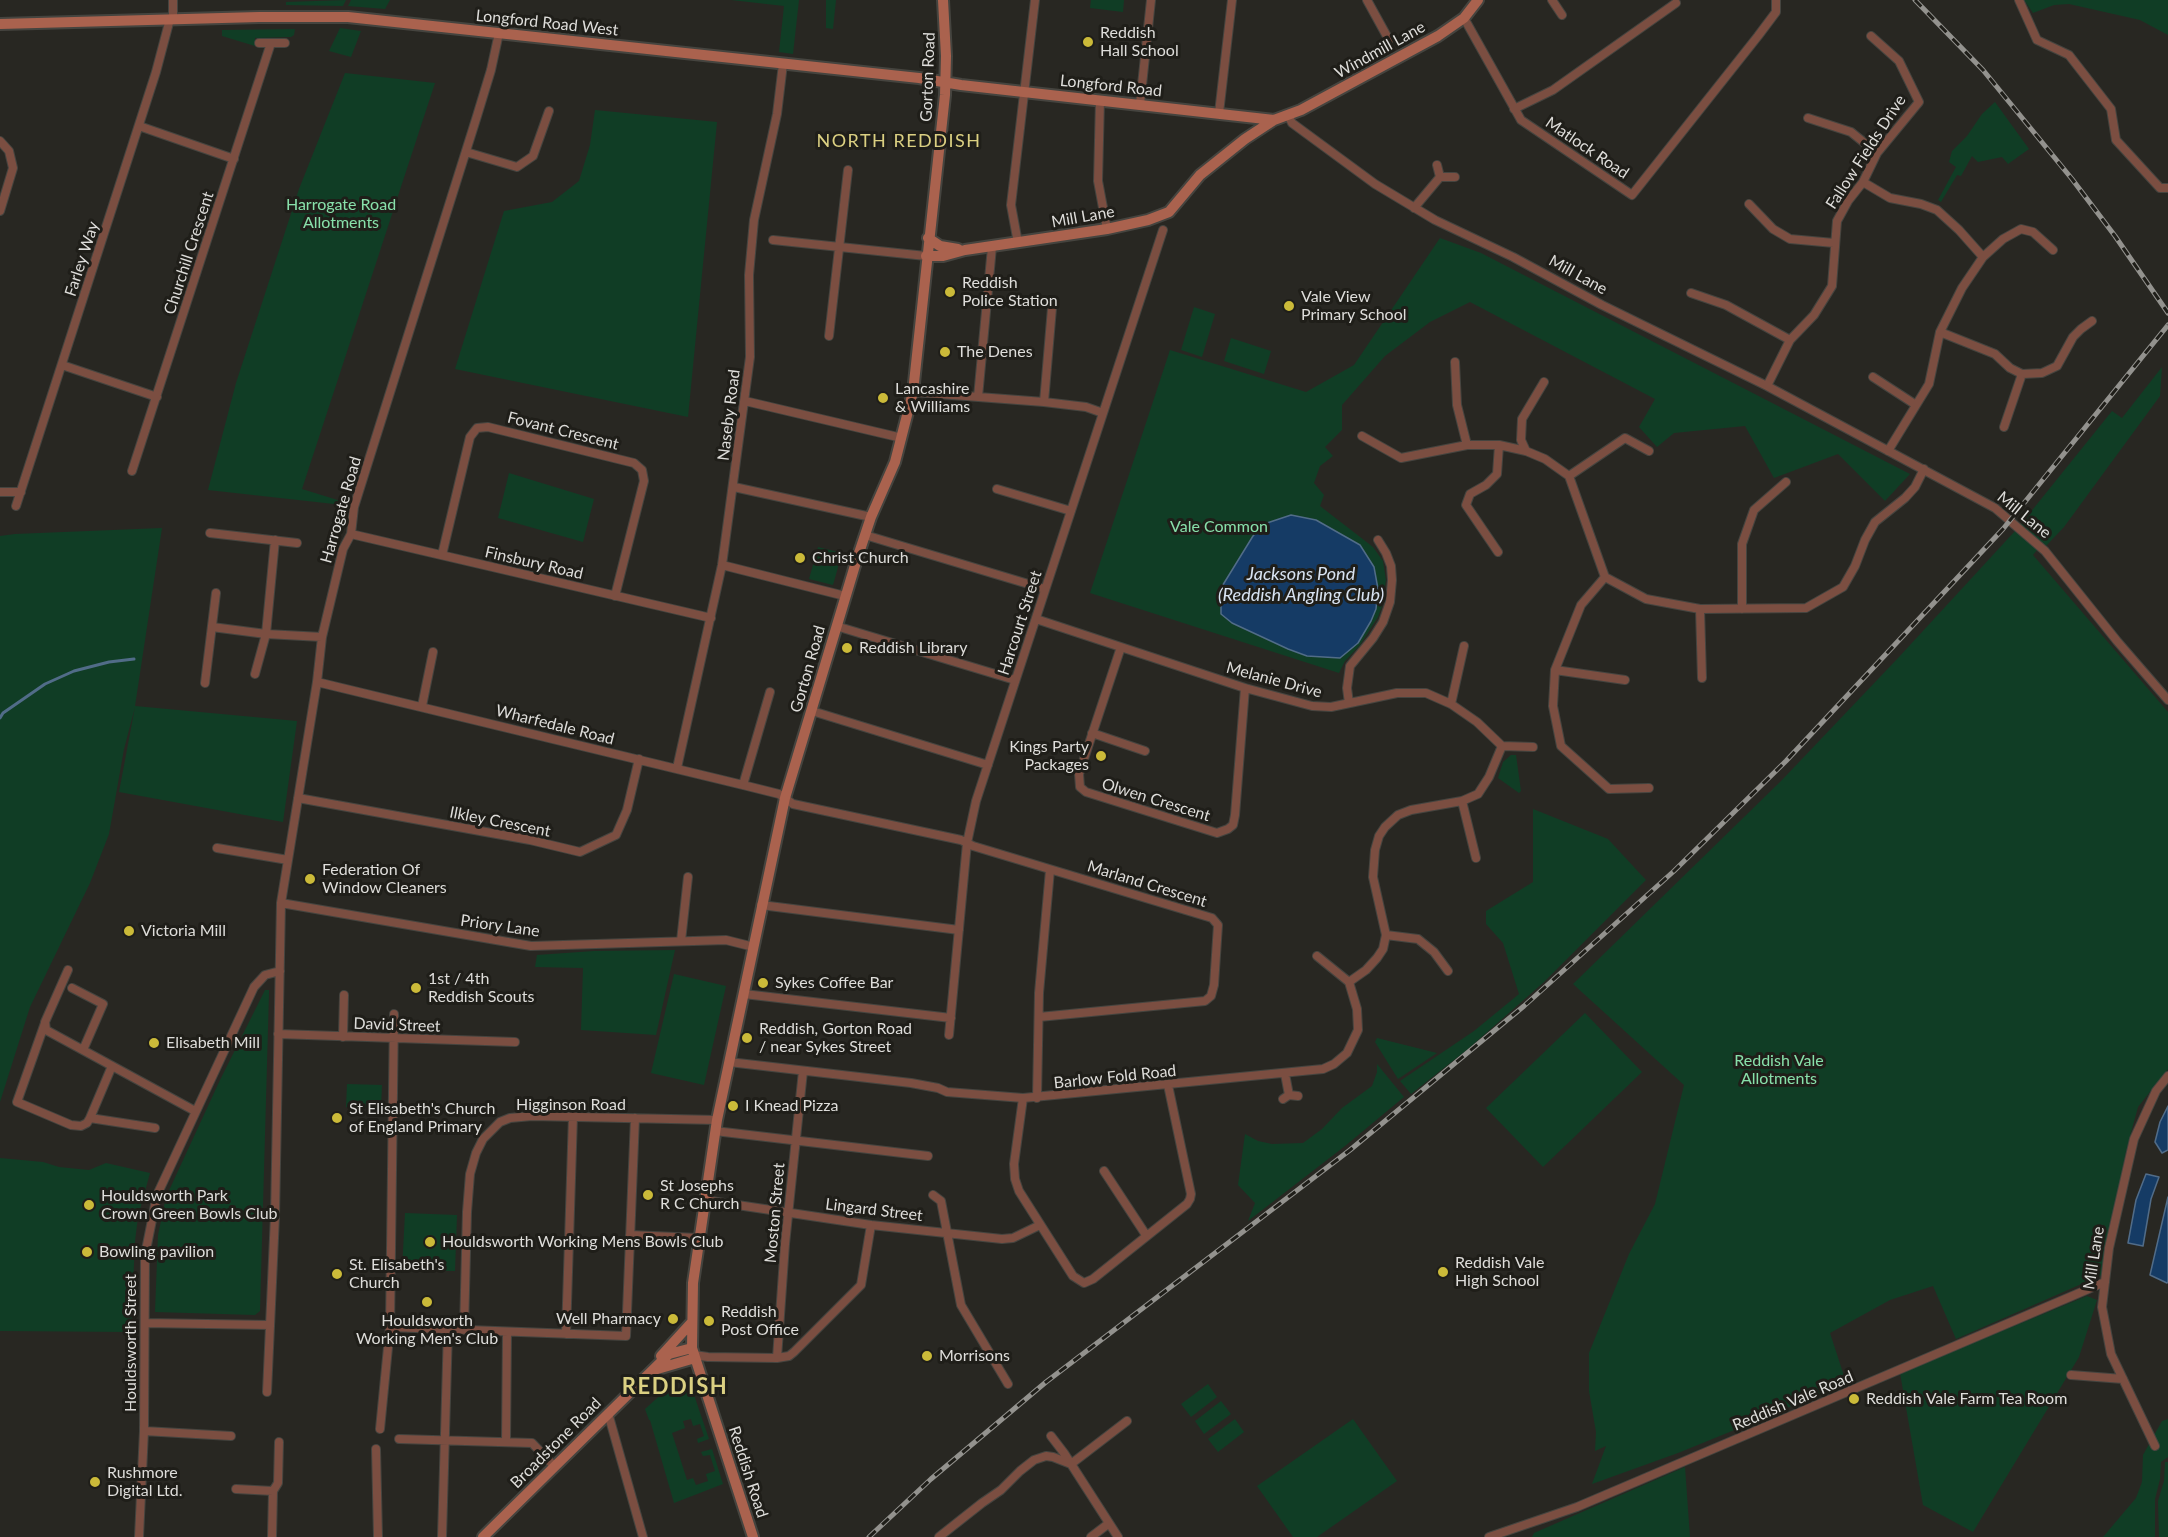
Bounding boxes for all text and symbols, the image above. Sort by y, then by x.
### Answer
street label: Longford Road West [475,6,619,40]
street label: Windmill Lane [1331,17,1429,83]
place label: Reddish Hall School [1100,23,1179,61]
street label: Gorton Road [917,32,939,122]
marker: Reddish Hall School [1081,35,1095,49]
street label: Longford Road [1059,71,1163,101]
street label: Fallow Fields Drive [1822,91,1910,213]
street label: Matlock Road [1542,113,1632,183]
district label: NORTH REDDISH [816,130,982,152]
street label: Churchill Crescent [160,189,218,317]
park label: Harrogate Road Allotments [286,195,396,233]
street label: Mill Lane [1050,202,1116,232]
street label: Farley Way [61,219,103,299]
street label: Mill Lane [1545,251,1611,299]
place label: Reddish Police Station [962,273,1058,311]
marker: Reddish Police Station [943,285,957,299]
place label: Vale View Primary School [1301,287,1407,325]
marker: Vale View Primary School [1282,299,1296,313]
place label: The Denes [957,342,1033,362]
marker: The Denes [938,345,952,359]
street label: Naseby Road [714,368,744,462]
place label: Lancashire & Williams [895,379,970,417]
marker: Lancashire & Williams [876,391,890,405]
street label: Fovant Crescent [505,408,621,454]
street label: Harrogate Road [317,454,365,566]
street label: Mill Lane [1993,487,2055,543]
park label: Vale Common [1170,517,1268,537]
street label: Finsbury Road [483,542,585,584]
place label: Christ Church [812,548,909,568]
marker: Christ Church [793,551,807,565]
water label: Jacksons Pond (Reddish Angling Club) [1218,563,1384,606]
street label: Harcourt Street [994,568,1046,678]
street label: Gorton Road [786,623,830,715]
place label: Reddish Library [859,638,967,658]
marker: Reddish Library [840,641,854,655]
street label: Melanie Drive [1224,658,1324,702]
street label: Wharfedale Road [494,701,616,749]
place label: Kings Party Packages [1009,737,1089,775]
marker: Kings Party Packages [1094,749,1108,763]
street label: Olwen Crescent [1099,774,1213,826]
street label: Ilkley Crescent [448,803,552,841]
street label: Marland Crescent [1085,857,1209,911]
place label: Federation Of Window Cleaners [322,860,447,898]
marker: Federation Of Window Cleaners [303,872,317,886]
street label: Priory Lane [459,911,541,941]
place label: Victoria Mill [141,921,226,941]
marker: Victoria Mill [122,924,136,938]
place label: 1st / 4th Reddish Scouts [428,969,534,1007]
place label: Sykes Coffee Bar [775,973,893,993]
marker: Sykes Coffee Bar [756,976,770,990]
marker: 1st / 4th Reddish Scouts [409,981,423,995]
street label: David Street [353,1014,441,1036]
place label: Reddish, Gorton Road / near Sykes Street [759,1019,912,1057]
marker: Reddish, Gorton Road / near Sykes Street [740,1031,754,1045]
place label: Elisabeth Mill [166,1033,260,1053]
marker: Elisabeth Mill [147,1036,161,1050]
park label: Reddish Vale Allotments [1734,1051,1824,1089]
street label: Barlow Fold Road [1053,1061,1177,1093]
street label: Higginson Road [516,1095,626,1115]
place label: I Knead Pizza [745,1096,838,1116]
place label: St Elisabeth's Church of England Primary [349,1099,495,1137]
marker: I Knead Pizza [726,1099,740,1113]
marker: St Elisabeth's Church of England Primary [330,1111,344,1125]
street label: Moston Street [761,1162,789,1264]
place label: St Josephs R C Church [660,1176,740,1214]
place label: Houldsworth Park Crown Green Bowls Club [101,1186,278,1224]
marker: St Josephs R C Church [641,1188,655,1202]
street label: Lingard Street [824,1195,924,1225]
marker: Houldsworth Park Crown Green Bowls Club [82,1198,96,1212]
street label: Mill Lane [2080,1225,2108,1291]
place label: Houldsworth Working Mens Bowls Club [442,1232,724,1252]
marker: Houldsworth Working Mens Bowls Club [423,1235,437,1249]
place label: Bowling pavilion [99,1242,214,1262]
marker: Bowling pavilion [80,1245,94,1259]
place label: Reddish Vale High School [1455,1253,1544,1291]
place label: St. Elisabeth's Church [349,1255,445,1293]
marker: Reddish Vale High School [1436,1265,1450,1279]
marker: St. Elisabeth's Church [330,1267,344,1281]
street label: Houldsworth Street [121,1274,141,1412]
marker: Houldsworth Working Men's Club [420,1295,434,1309]
place label: Reddish Post Office [721,1302,799,1340]
place label: Well Pharmacy [556,1309,661,1329]
place label: Houldsworth Working Men's Club [356,1311,498,1349]
marker: Well Pharmacy [666,1312,680,1326]
marker: Reddish Post Office [702,1314,716,1328]
place label: Morrisons [939,1346,1010,1366]
marker: Morrisons [920,1349,934,1363]
street label: Reddish Vale Road [1730,1367,1856,1435]
district label: REDDISH [622,1374,728,1400]
place label: Reddish Vale Farm Tea Room [1866,1389,2067,1409]
marker: Reddish Vale Farm Tea Room [1847,1392,1861,1406]
street label: Broadstone Road [507,1394,605,1492]
street label: Reddish Road [724,1424,772,1520]
place label: Rushmore Digital Ltd. [107,1463,183,1501]
marker: Rushmore Digital Ltd. [88,1475,102,1489]

